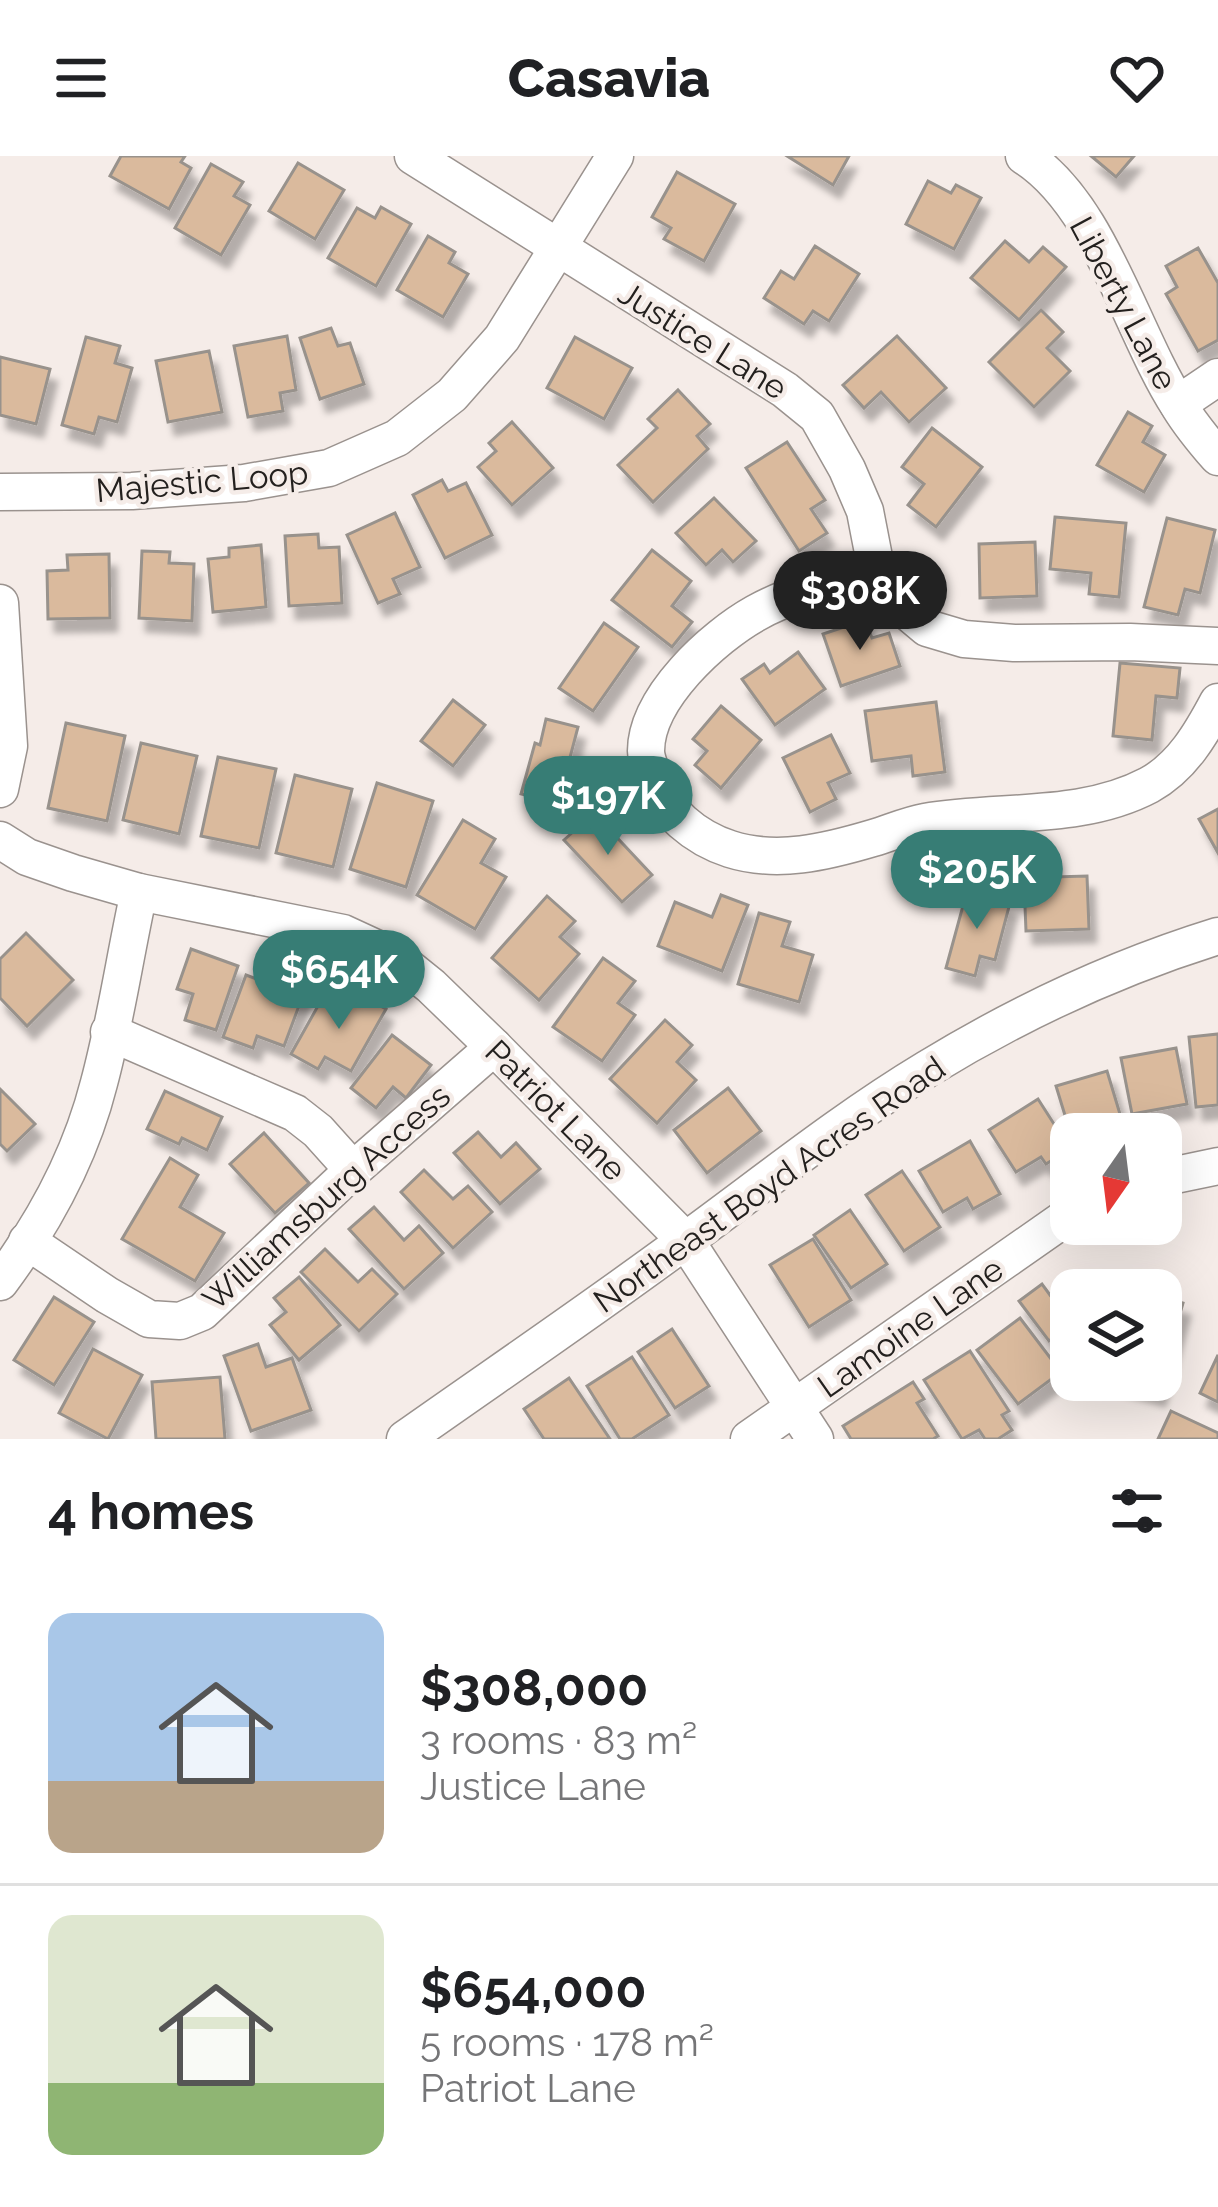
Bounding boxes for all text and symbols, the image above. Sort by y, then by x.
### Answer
icon: menu [48,45,114,111]
icon: heart [1104,45,1170,111]
text: Casavia [508,46,710,110]
street label: Liberty Lane [1062,210,1185,396]
street label: Justice Lane [611,273,794,408]
street label: Majestic Loop [94,453,310,510]
pin: $308K [776,551,944,653]
text: $308K [800,567,920,613]
pin: $197K [524,756,692,858]
text: $197K [551,772,665,818]
pin: $205K [893,830,1061,932]
text: $205K [918,846,1036,892]
pin: $654K [255,930,423,1032]
text: $654K [280,946,398,992]
street label: Patriot Lane [477,1032,634,1189]
street label: Northeast Boyd Acres Road [586,1048,952,1321]
street label: Williamsburg Access [195,1076,458,1319]
north arrow [1050,1113,1182,1245]
map controls [1050,1113,1182,1401]
street label: Lamoine Lane [810,1249,1010,1406]
button: layers [1050,1269,1182,1401]
icon: filters [1104,1478,1170,1544]
text: 4 homes [48,1481,254,1541]
text: $308,000 [420,1657,648,1717]
icon: home [144,1661,288,1805]
text: 3 rooms · 83 m² [420,1717,697,1763]
text: Justice Lane [420,1763,646,1809]
text: $654,000 [420,1959,646,2019]
icon: home [144,1963,288,2107]
text: 5 rooms · 178 m² [420,2019,714,2065]
text: Patriot Lane [420,2065,636,2111]

